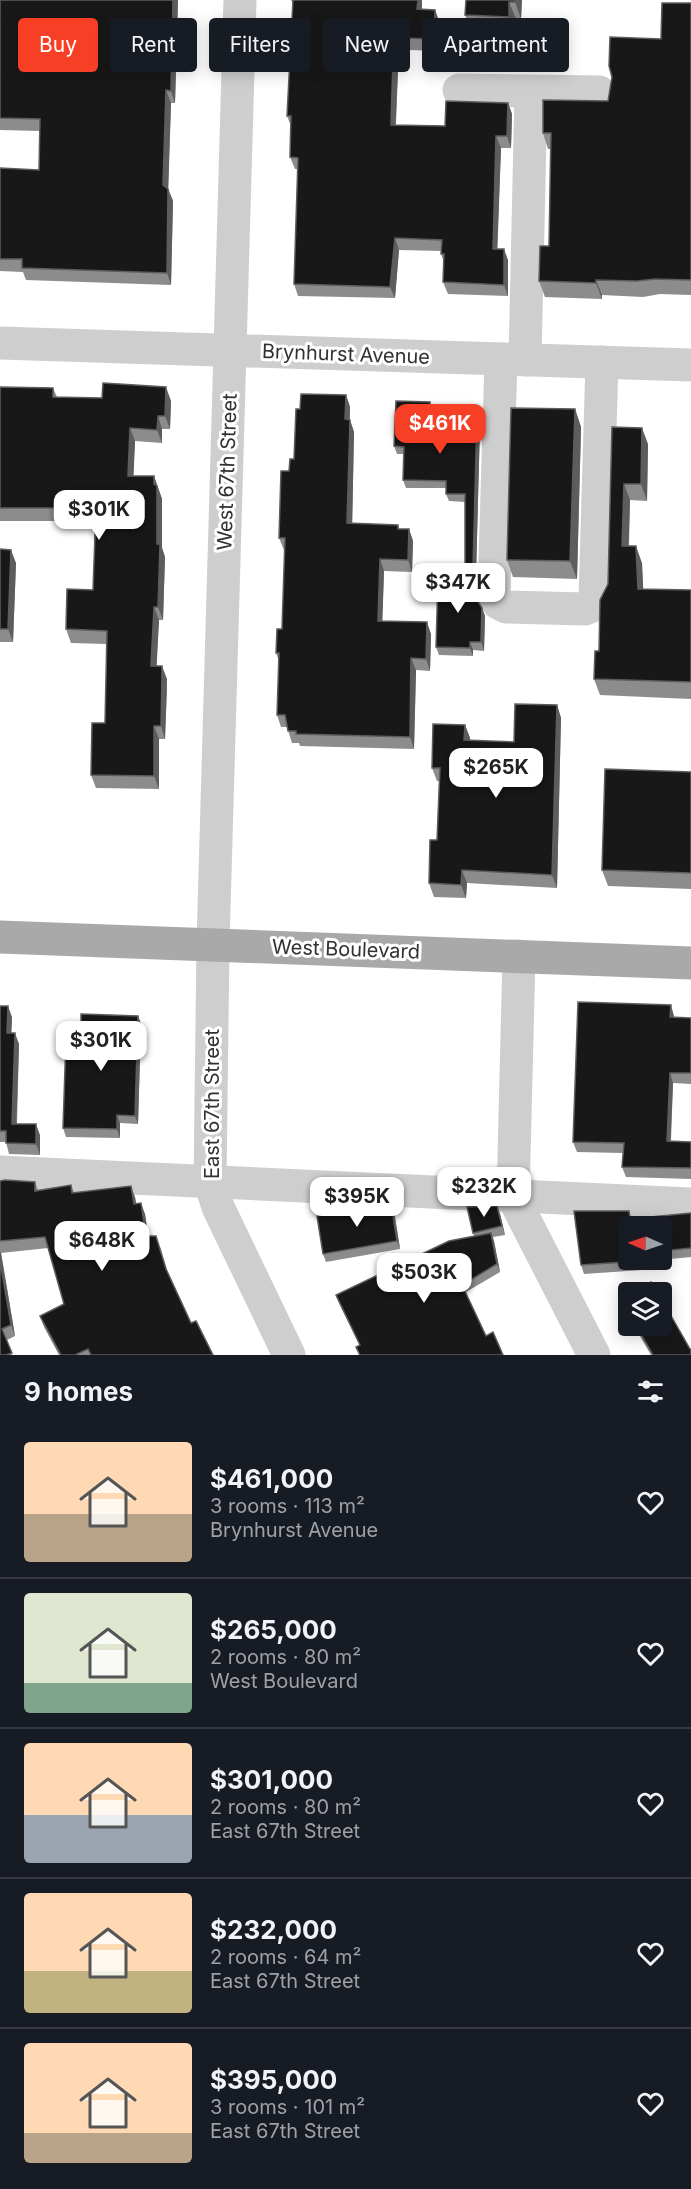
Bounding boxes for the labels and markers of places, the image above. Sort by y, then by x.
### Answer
pin: $461K [398,404,482,455]
pin: $301K [57,490,141,541]
pin: $347K [416,563,500,614]
pin: $265K [454,748,538,799]
pin: $301K [59,1021,143,1072]
pin: $232K [442,1167,526,1218]
pin: $395K [315,1177,399,1228]
pin: $648K [60,1221,144,1272]
pin: $503K [382,1253,466,1304]

